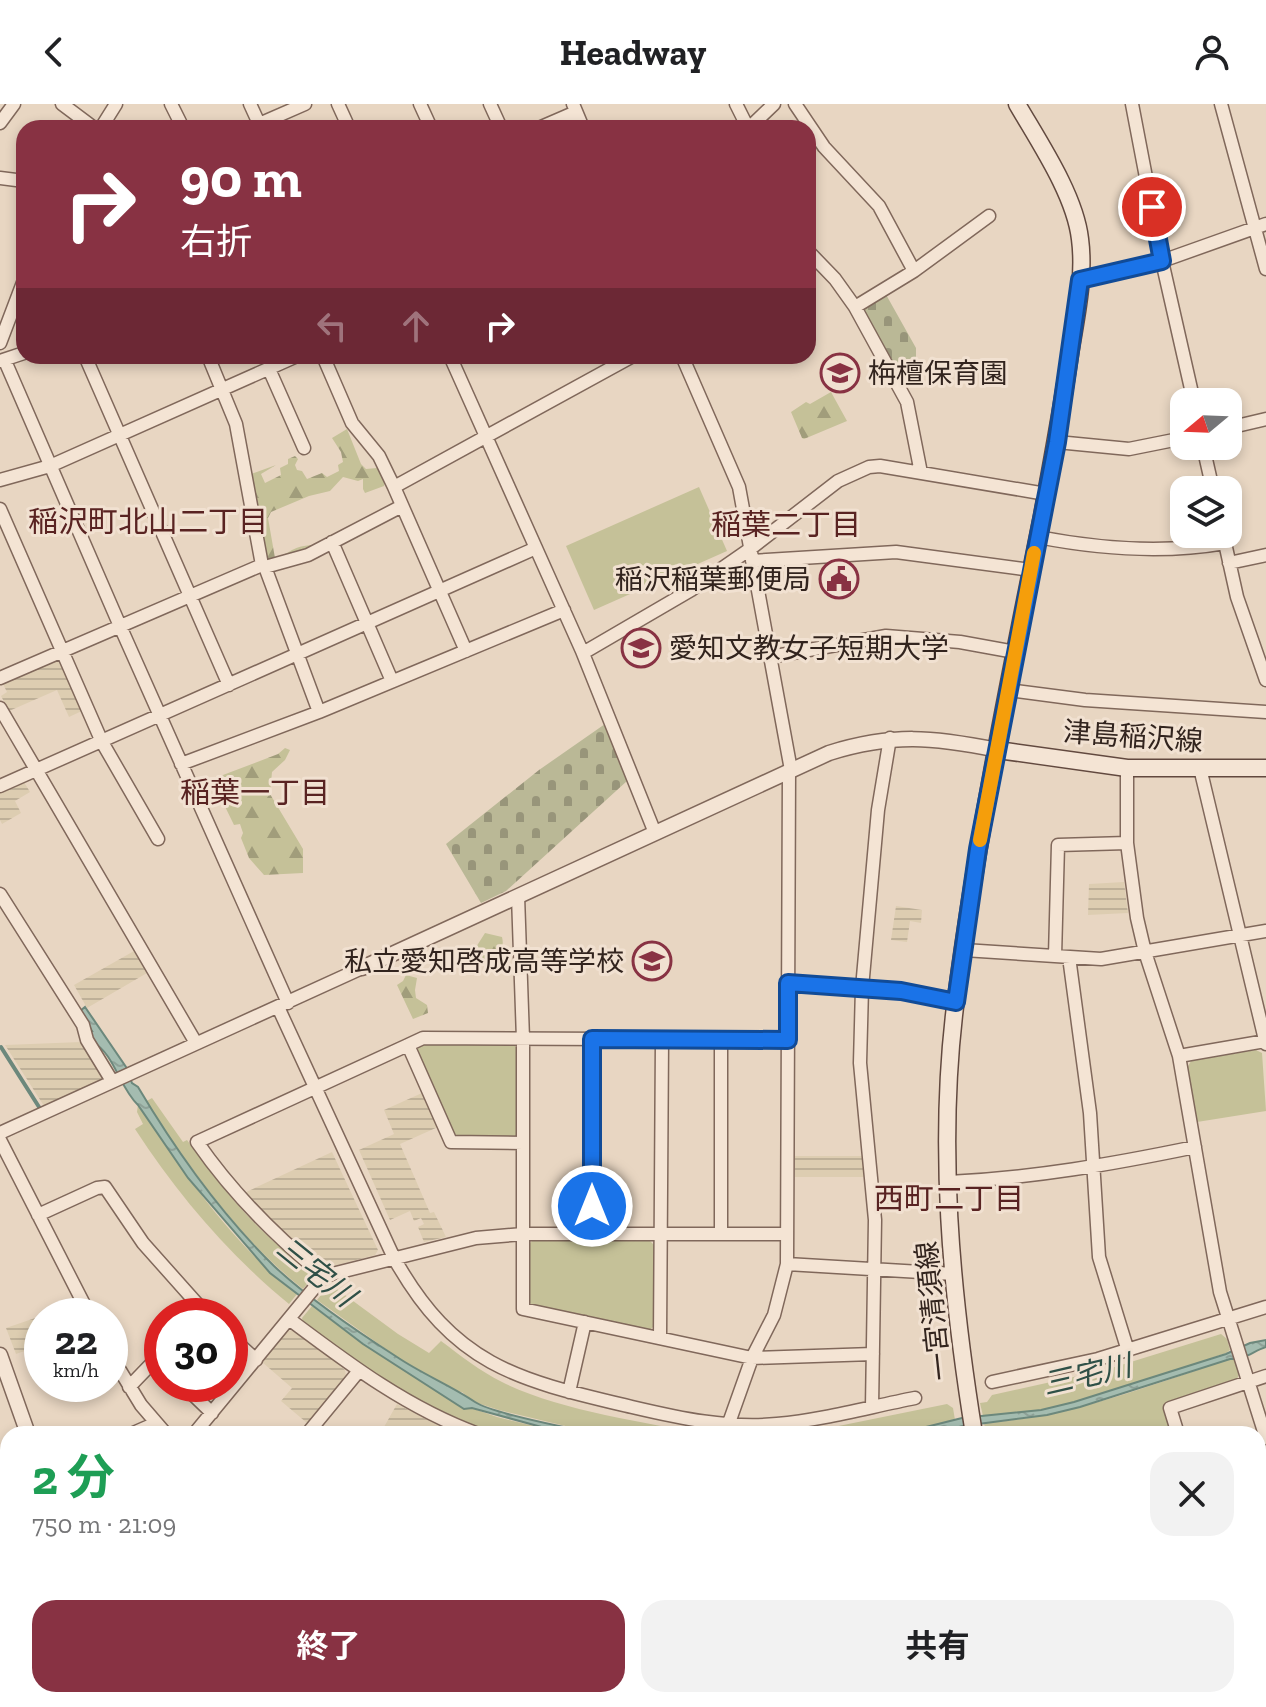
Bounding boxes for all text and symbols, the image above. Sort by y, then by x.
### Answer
icon: back [32,30,76,74]
icon: person [1190,30,1234,74]
text: Headway [560,31,706,74]
text: 90 m [180,144,302,211]
icon: right [48,152,152,256]
pin [1118,173,1186,241]
icon: arrive [1130,185,1174,229]
text: 右折 [180,220,252,263]
icon: left [310,304,354,348]
icon: ahead [394,304,438,348]
icon: right [478,304,522,348]
school or university icon: 栴檀保育園 [819,352,861,394]
place label: 栴檀保育園 [868,357,1008,390]
north arrow [1170,388,1242,460]
map controls [1170,388,1242,548]
button: layers [1170,476,1242,548]
district label: 稲沢町北山二丁目 [28,504,268,540]
district label: 稲葉二丁目 [711,507,861,543]
public building icon: 稲沢稲葉郵便局 [818,558,860,600]
place label: 稲沢稲葉郵便局 [615,563,811,596]
school or university icon: 愛知文教女子短期大学 [620,627,662,669]
place label: 愛知文教女子短期大学 [669,632,949,665]
street label: 津島稲沢線 [1062,715,1204,758]
district label: 稲葉一丁目 [180,775,330,811]
school or university icon: 私立愛知啓成高等学校 [631,940,673,982]
place label: 私立愛知啓成高等学校 [344,945,624,978]
position arrow [550,1164,634,1248]
district label: 西町二丁目 [874,1181,1024,1217]
water label: 三宅川 [270,1230,365,1316]
street label: 一宮清須線 [910,1240,957,1382]
speed limit sign: 30 [144,1298,248,1402]
text: 22 [55,1316,97,1364]
water label: 三宅川 [1039,1347,1138,1403]
text: km/h [53,1358,99,1382]
text: 2 分 [32,1449,115,1506]
button: close [1150,1452,1234,1536]
text: 750 m · 21:09 [32,1508,176,1540]
button: 終了 [32,1600,625,1692]
button: 共有 [641,1600,1234,1692]

